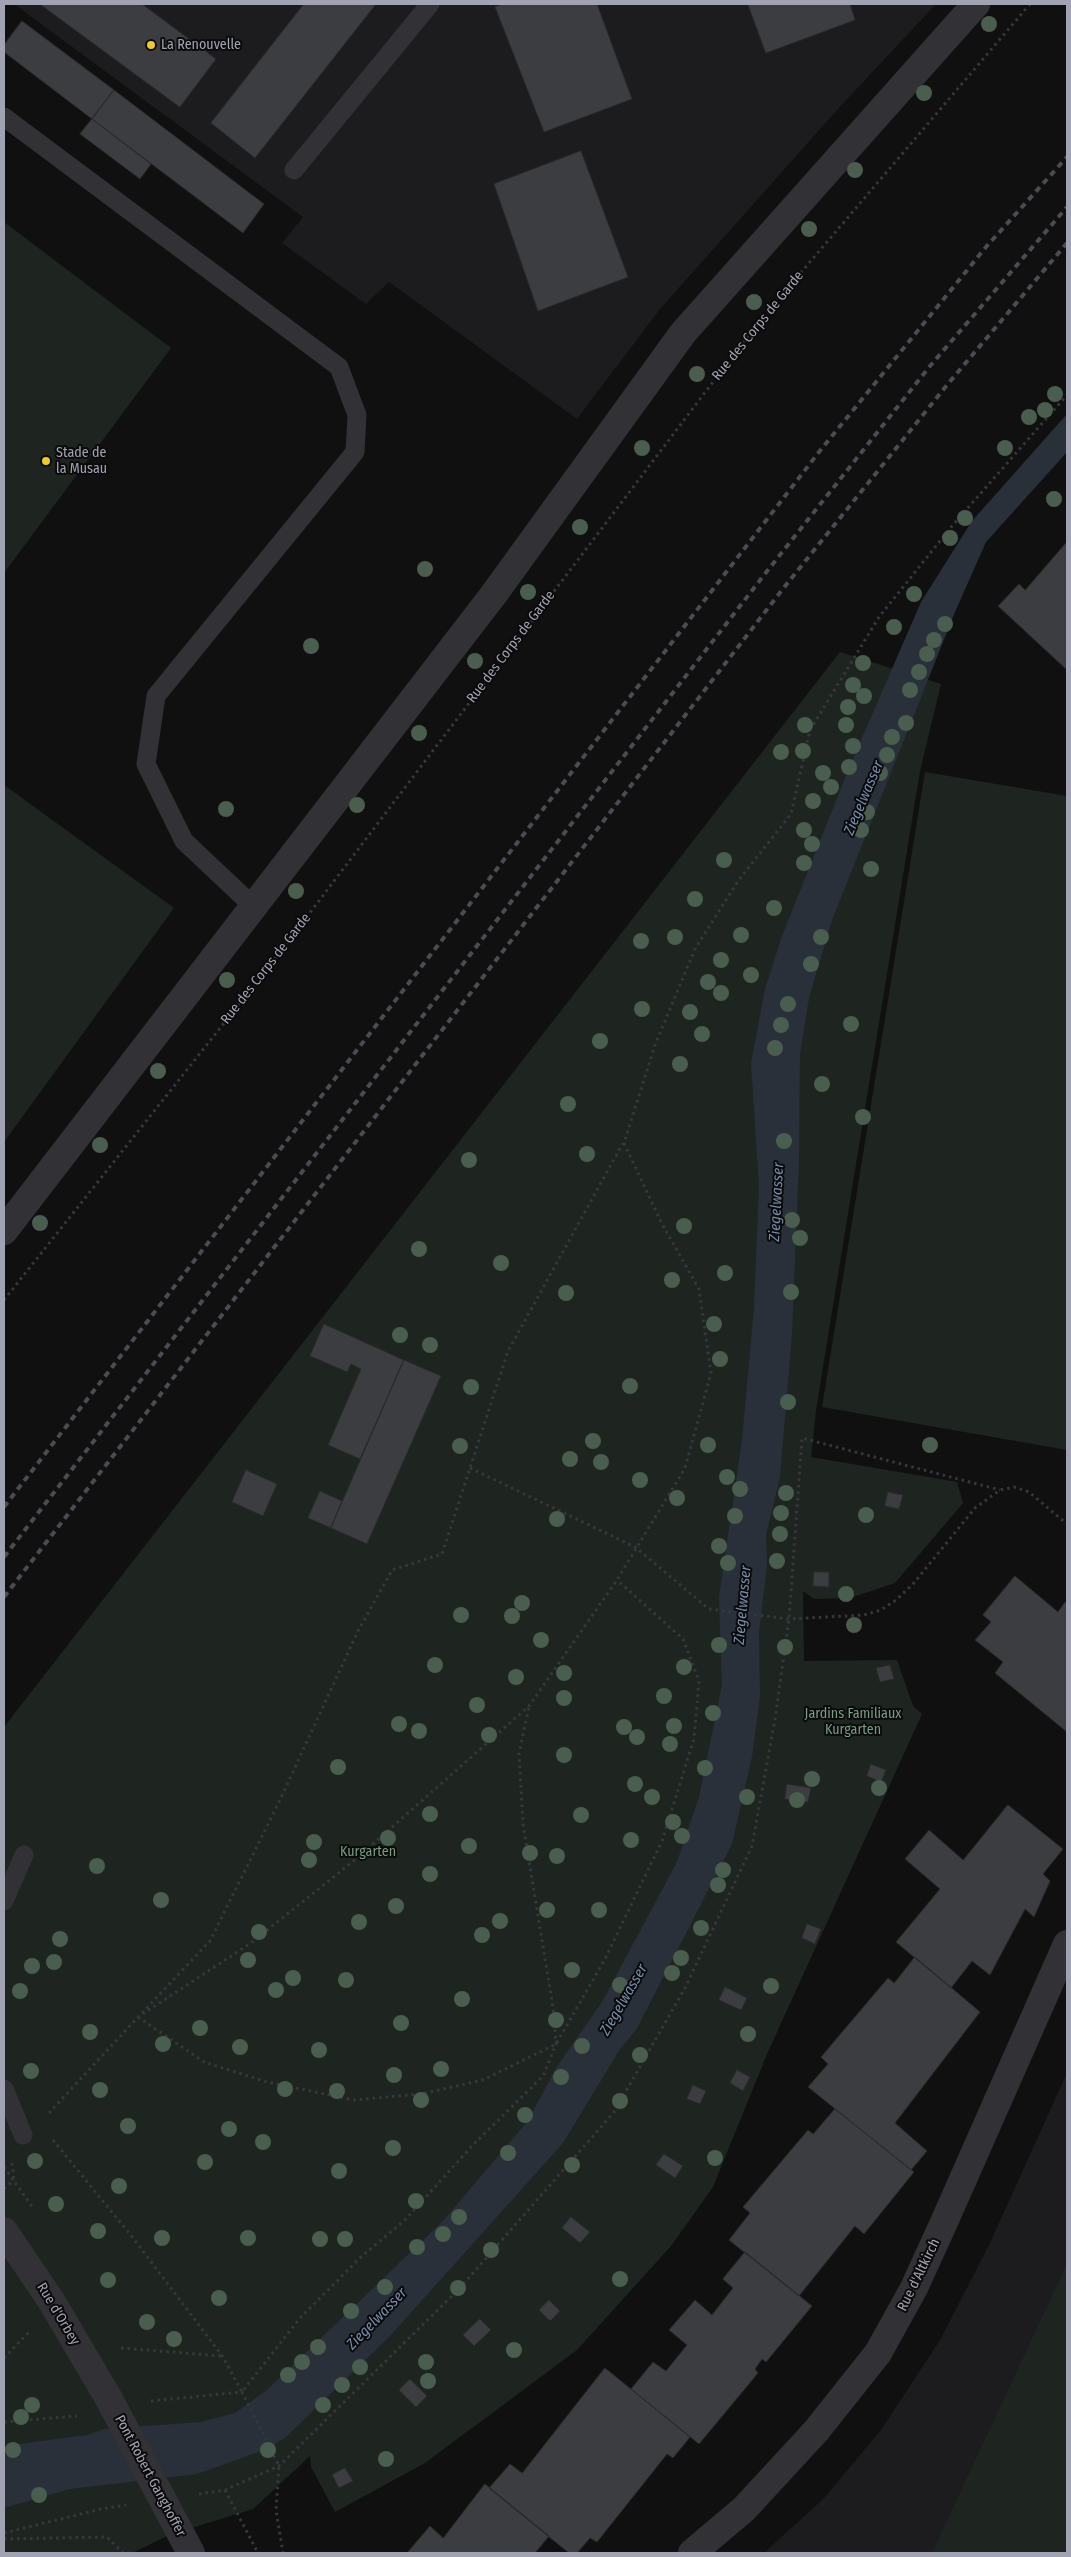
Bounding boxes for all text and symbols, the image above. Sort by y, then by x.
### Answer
place label: La Renouvelle [161,37,241,53]
marker: La Renouvelle [145,39,157,51]
street label: Rue des Corps de Garde [709,268,807,384]
place label: Stade de la Musau [56,445,107,478]
marker: Stade de la Musau [40,455,52,467]
street label: Rue des Corps de Garde [463,588,559,706]
water label: Ziegelwasser [840,758,888,838]
street label: Rue des Corps de Garde [217,910,315,1028]
water label: Ziegelwasser [766,1162,788,1242]
water label: Ziegelwasser [731,1565,755,1645]
park label: Jardins Familiaux Kurgarten [805,1706,901,1738]
park label: Kurgarten [340,1844,396,1860]
water label: Ziegelwasser [596,1961,652,2039]
street label: Rue d'Altkirch [894,2236,944,2314]
street label: Rue d'Orbey [33,2280,83,2348]
water label: Ziegelwasser [343,2284,411,2354]
street label: Pont Robert Ganghoffer [111,2412,189,2540]

